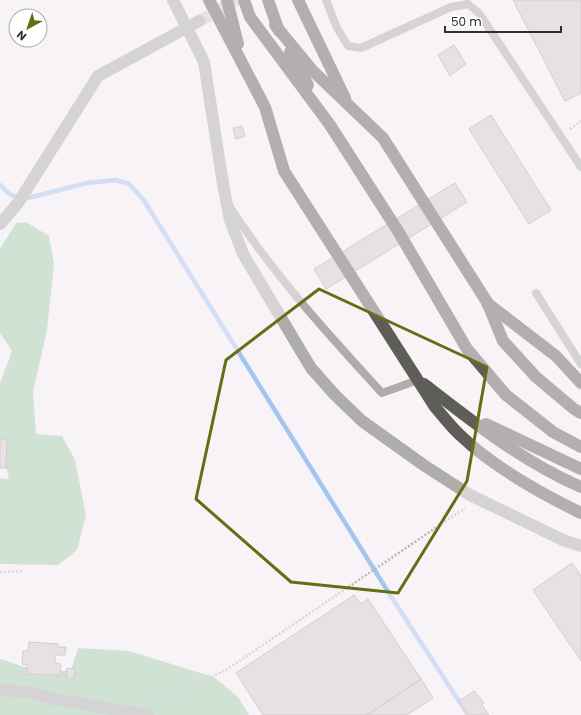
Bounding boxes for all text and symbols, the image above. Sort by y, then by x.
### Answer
north arrow [8,8,48,48]
scale bar [445,8,561,34]
text: 50 m [451,13,482,30]
text: N [13,27,30,44]

